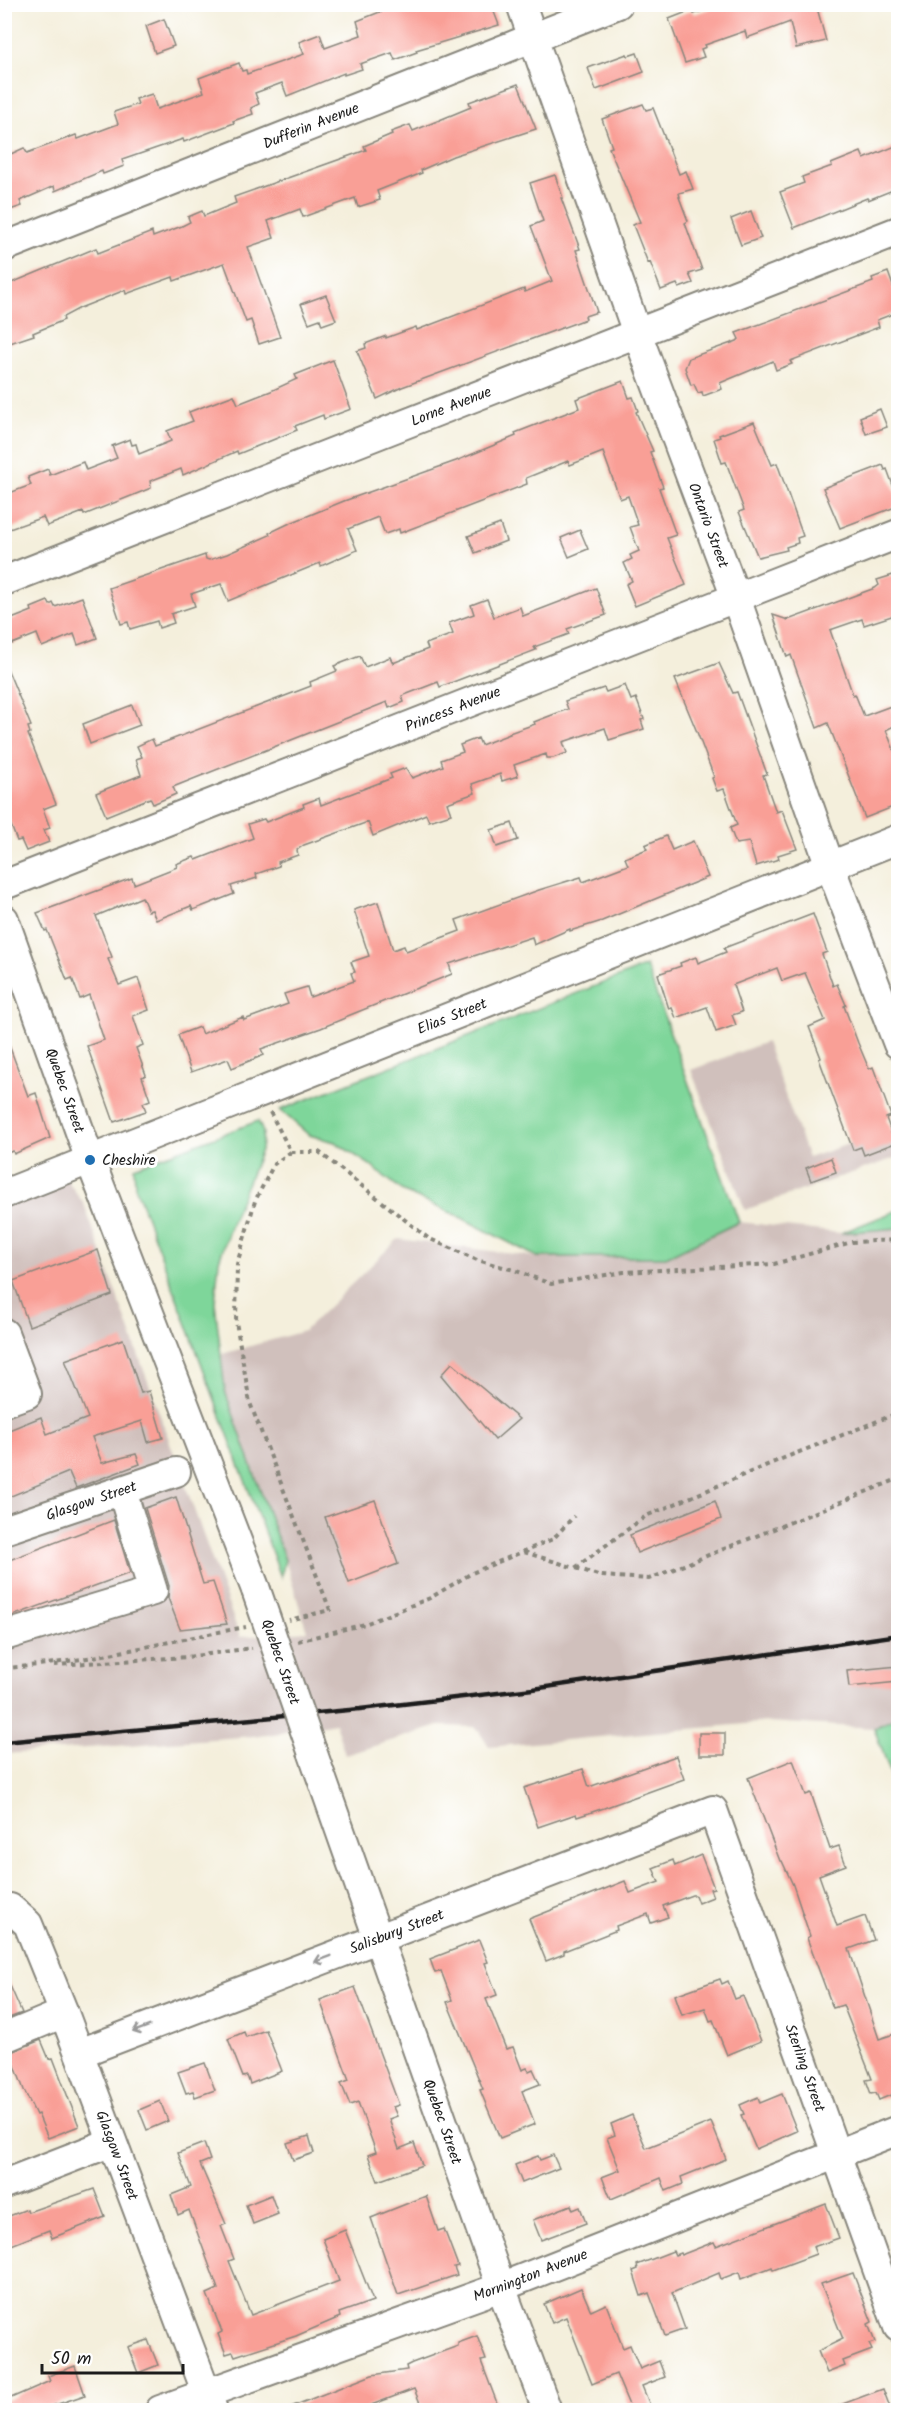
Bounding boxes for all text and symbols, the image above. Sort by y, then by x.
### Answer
street label: Dufferin Avenue [259,97,363,156]
street label: Lorne Avenue [407,380,495,434]
street label: Ontario Street [681,479,735,572]
street label: Princess Avenue [402,680,505,739]
street label: Elias Street [414,992,491,1042]
street label: Quebec Street [38,1045,91,1137]
place label: Cheshire [102,1149,156,1173]
marker: Cheshire [83,1153,97,1167]
street label: Glasgow Street [43,1475,140,1528]
street label: Quebec Street [254,1616,306,1708]
street label: Salisbury Street [346,1903,448,1962]
one-way arrow [315,1954,333,1965]
street label: Sterling Street [778,2021,831,2116]
one-way arrow [133,2024,151,2035]
street label: Quebec Street [416,2076,468,2168]
street label: Glasgow Street [89,2107,144,2204]
street label: Mornington Avenue [470,2243,592,2309]
scale bar [42,2337,183,2375]
text: 50 m [51,2345,91,2374]

